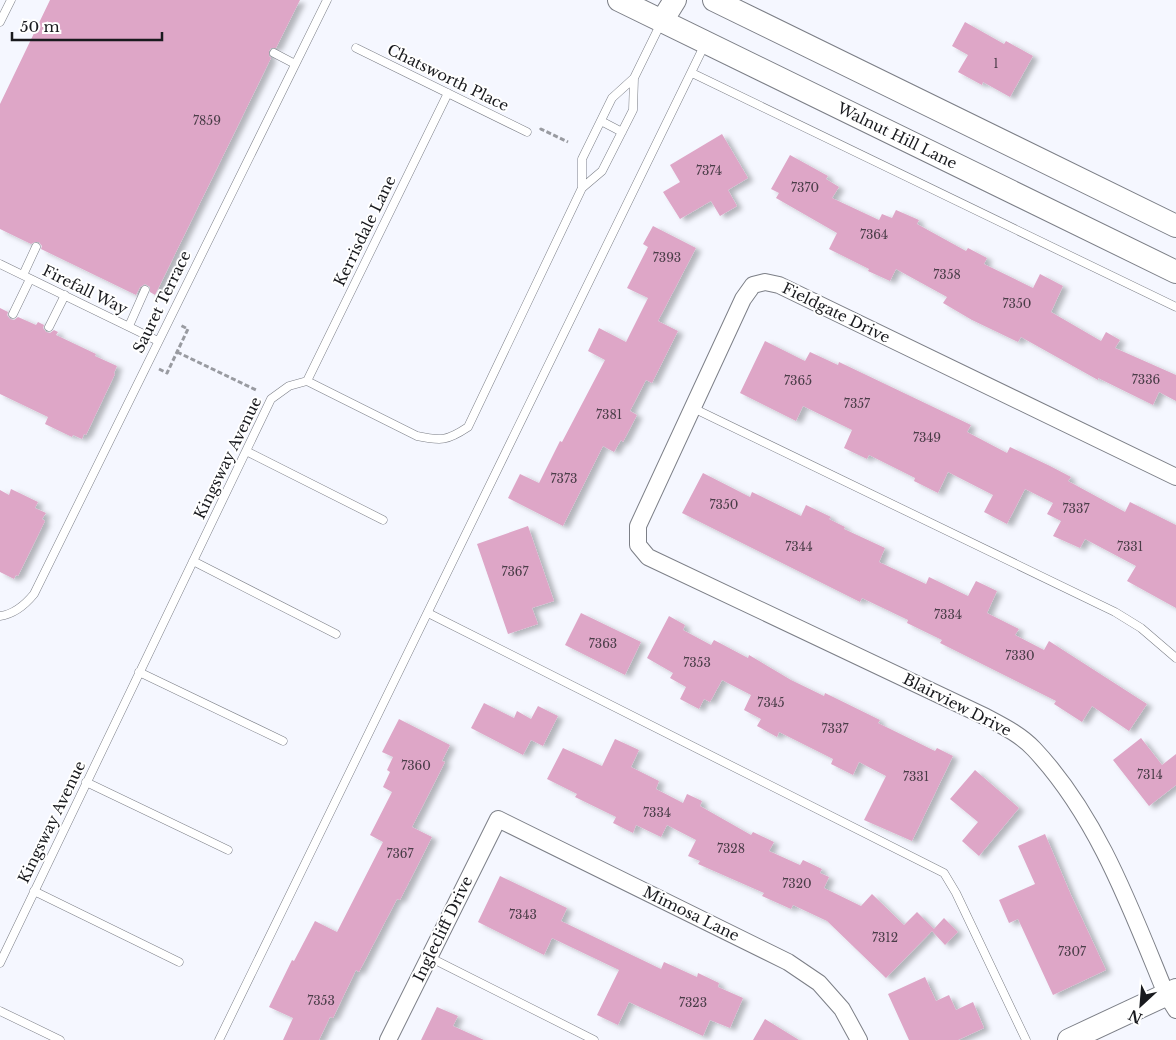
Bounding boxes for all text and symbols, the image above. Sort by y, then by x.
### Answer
scale bar [12,10,162,42]
text: 50 m [20,17,60,36]
street label: Chatsworth Place [384,40,512,115]
house number: 1 [993,56,999,71]
street label: Walnut Hill Lane [833,98,960,173]
house number: 7859 [193,113,221,128]
house number: 7374 [696,163,722,178]
street label: Kerrisdale Lane [330,172,400,289]
house number: 7370 [791,180,819,195]
house number: 7364 [860,227,888,242]
street label: Sauret Terrace [129,248,195,356]
house number: 7393 [653,250,681,265]
street label: Firefall Way [39,261,131,319]
house number: 7358 [933,267,961,282]
street label: Fieldgate Drive [779,278,893,347]
house number: 7350 [1003,296,1031,311]
house number: 7336 [1132,372,1161,387]
house number: 7365 [784,373,812,388]
street label: Kingsway Avenue [190,394,265,522]
house number: 7357 [844,396,871,411]
house number: 7381 [596,407,622,422]
house number: 7349 [913,430,941,445]
house number: 7373 [551,471,577,486]
house number: 7350 [710,497,738,512]
house number: 7337 [1063,501,1090,516]
house number: 7344 [785,539,813,554]
house number: 7331 [1117,539,1143,554]
house number: 7367 [501,564,530,579]
house number: 7334 [934,607,962,622]
house number: 7363 [589,636,617,651]
house number: 7330 [1005,648,1035,663]
house number: 7353 [683,655,711,670]
street label: Blairview Drive [900,669,1015,740]
house number: 7345 [757,695,785,710]
house number: 7337 [822,721,849,736]
street label: Kingsway Avenue [14,758,89,886]
house number: 7360 [401,758,431,773]
house number: 7314 [1137,767,1163,782]
house number: 7331 [903,769,929,784]
house number: 7334 [643,805,671,820]
house number: 7328 [717,841,745,856]
house number: 7367 [386,846,415,861]
street label: Inglecliff Drive [409,873,476,985]
house number: 7320 [782,876,812,891]
street label: Mimosa Lane [640,882,742,945]
house number: 7343 [509,907,537,922]
house number: 7312 [872,930,898,945]
house number: 7307 [1058,944,1087,959]
north arrow [1116,980,1166,1030]
house number: 7353 [307,993,335,1008]
house number: 7323 [679,995,707,1010]
text: N [1125,1006,1145,1028]

